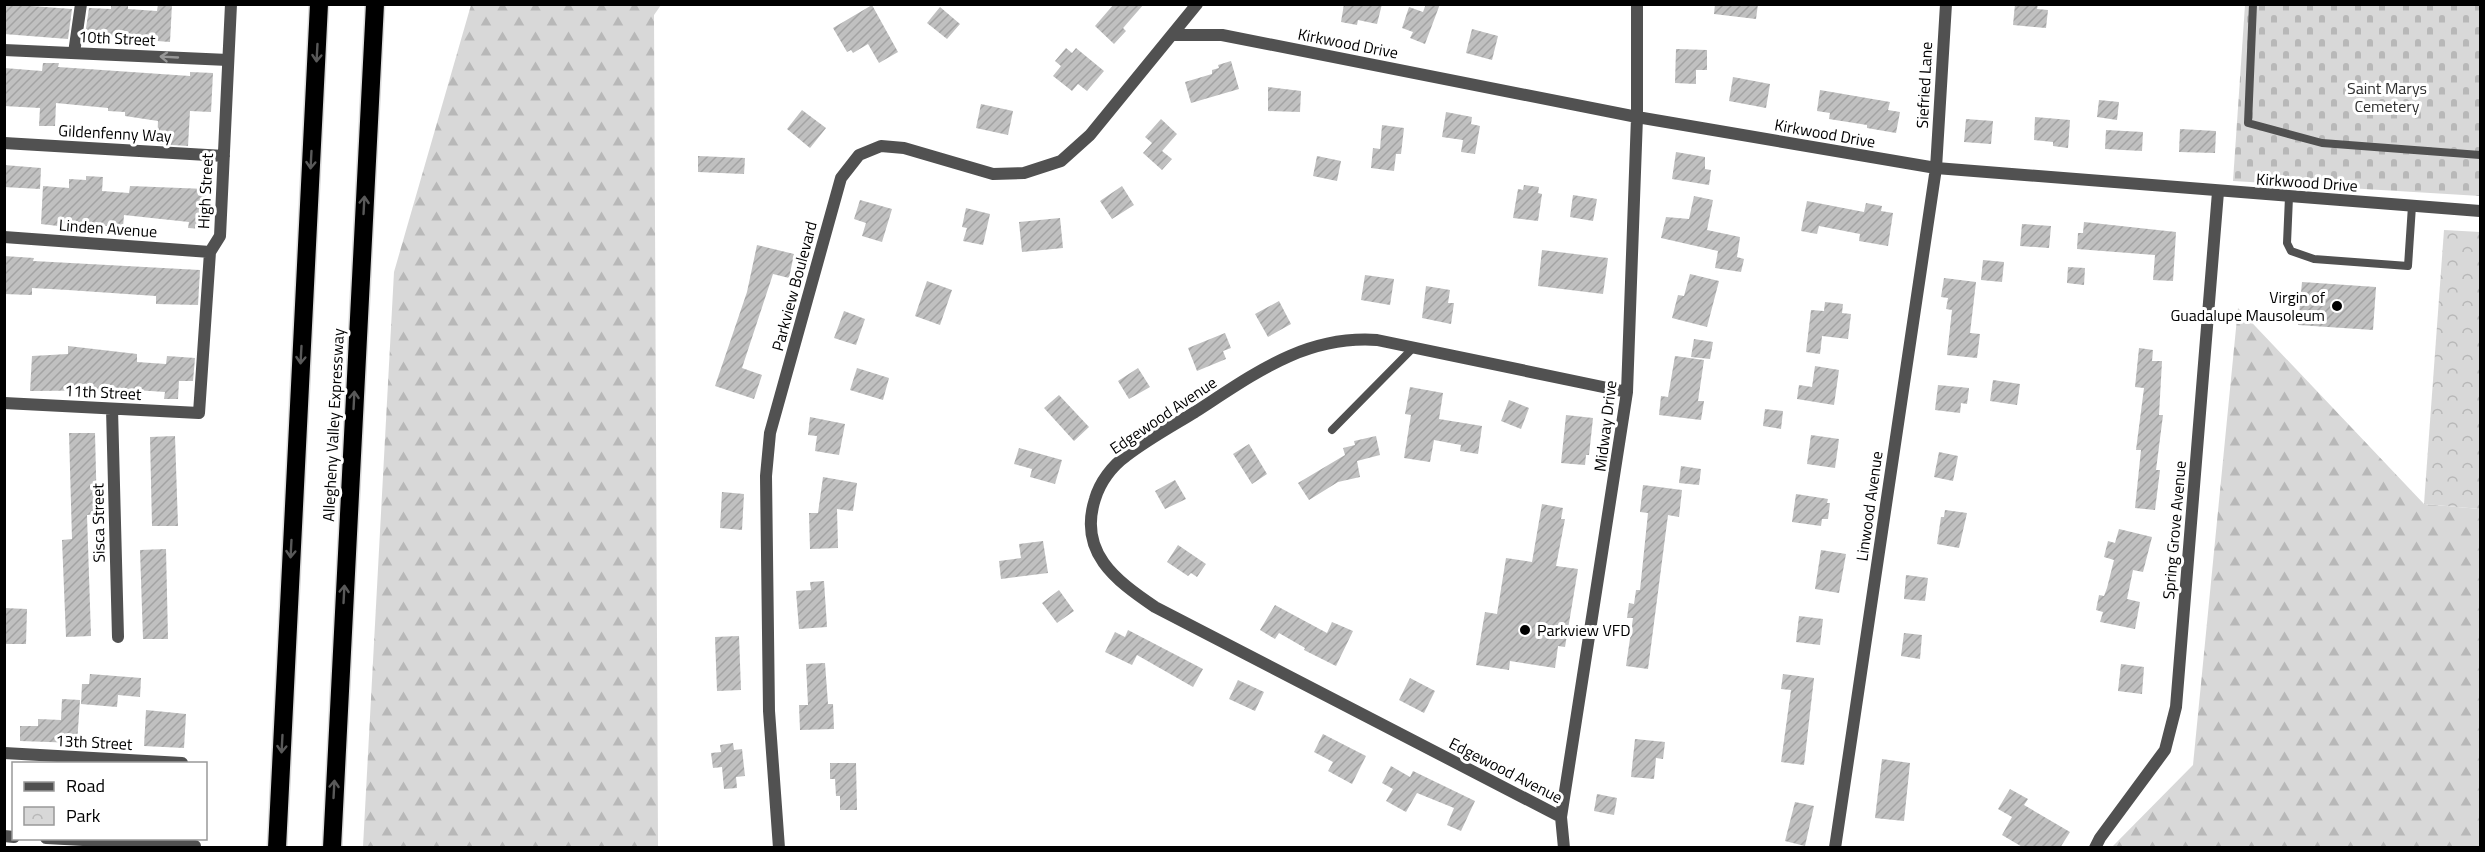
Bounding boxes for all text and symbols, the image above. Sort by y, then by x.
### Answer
street label: Kirkwood Drive [1296,22,1400,64]
street label: 10th Street [78,24,156,52]
street label: Siefried Lane [1910,41,1938,129]
one-way arrow [311,42,322,62]
one-way arrow [160,52,180,63]
park label: Saint Marys Cemetery [2347,76,2427,118]
street label: Kirkwood Drive [1773,112,1877,154]
street label: Gildenfenny Way [58,118,172,148]
one-way arrow [306,149,317,169]
street label: High Street [191,152,219,230]
street label: Kirkwood Drive [2255,166,2359,198]
one-way arrow [359,195,370,215]
street label: Linden Avenue [58,213,158,243]
street label: Parkview Boulevard [765,218,823,354]
place label: Virgin of Guadalupe Mausoleum [2170,285,2326,327]
marker: Virgin of Guadalupe Mausoleum [2330,299,2344,313]
street label: Allegheny Valley Expressway [316,327,350,522]
one-way arrow [296,344,307,364]
street label: Edgewood Avenue [1105,370,1221,460]
street label: 11th Street [64,378,142,406]
street label: Midway Drive [1588,379,1622,473]
one-way arrow [349,390,360,410]
street label: Linwood Avenue [1849,450,1889,562]
street label: Spring Grove Avenue [2156,460,2192,600]
street label: Sisca Street [85,483,111,563]
one-way arrow [286,539,297,559]
one-way arrow [339,585,350,605]
place label: Parkview VFD [1537,618,1631,642]
marker: Parkview VFD [1518,623,1532,637]
street label: 13th Street [55,728,133,756]
street label: Edgewood Avenue [1445,731,1567,809]
one-way arrow [277,734,288,754]
legend [12,762,207,840]
text: Road [66,772,105,799]
one-way arrow [329,780,340,800]
text: Park [66,802,101,829]

